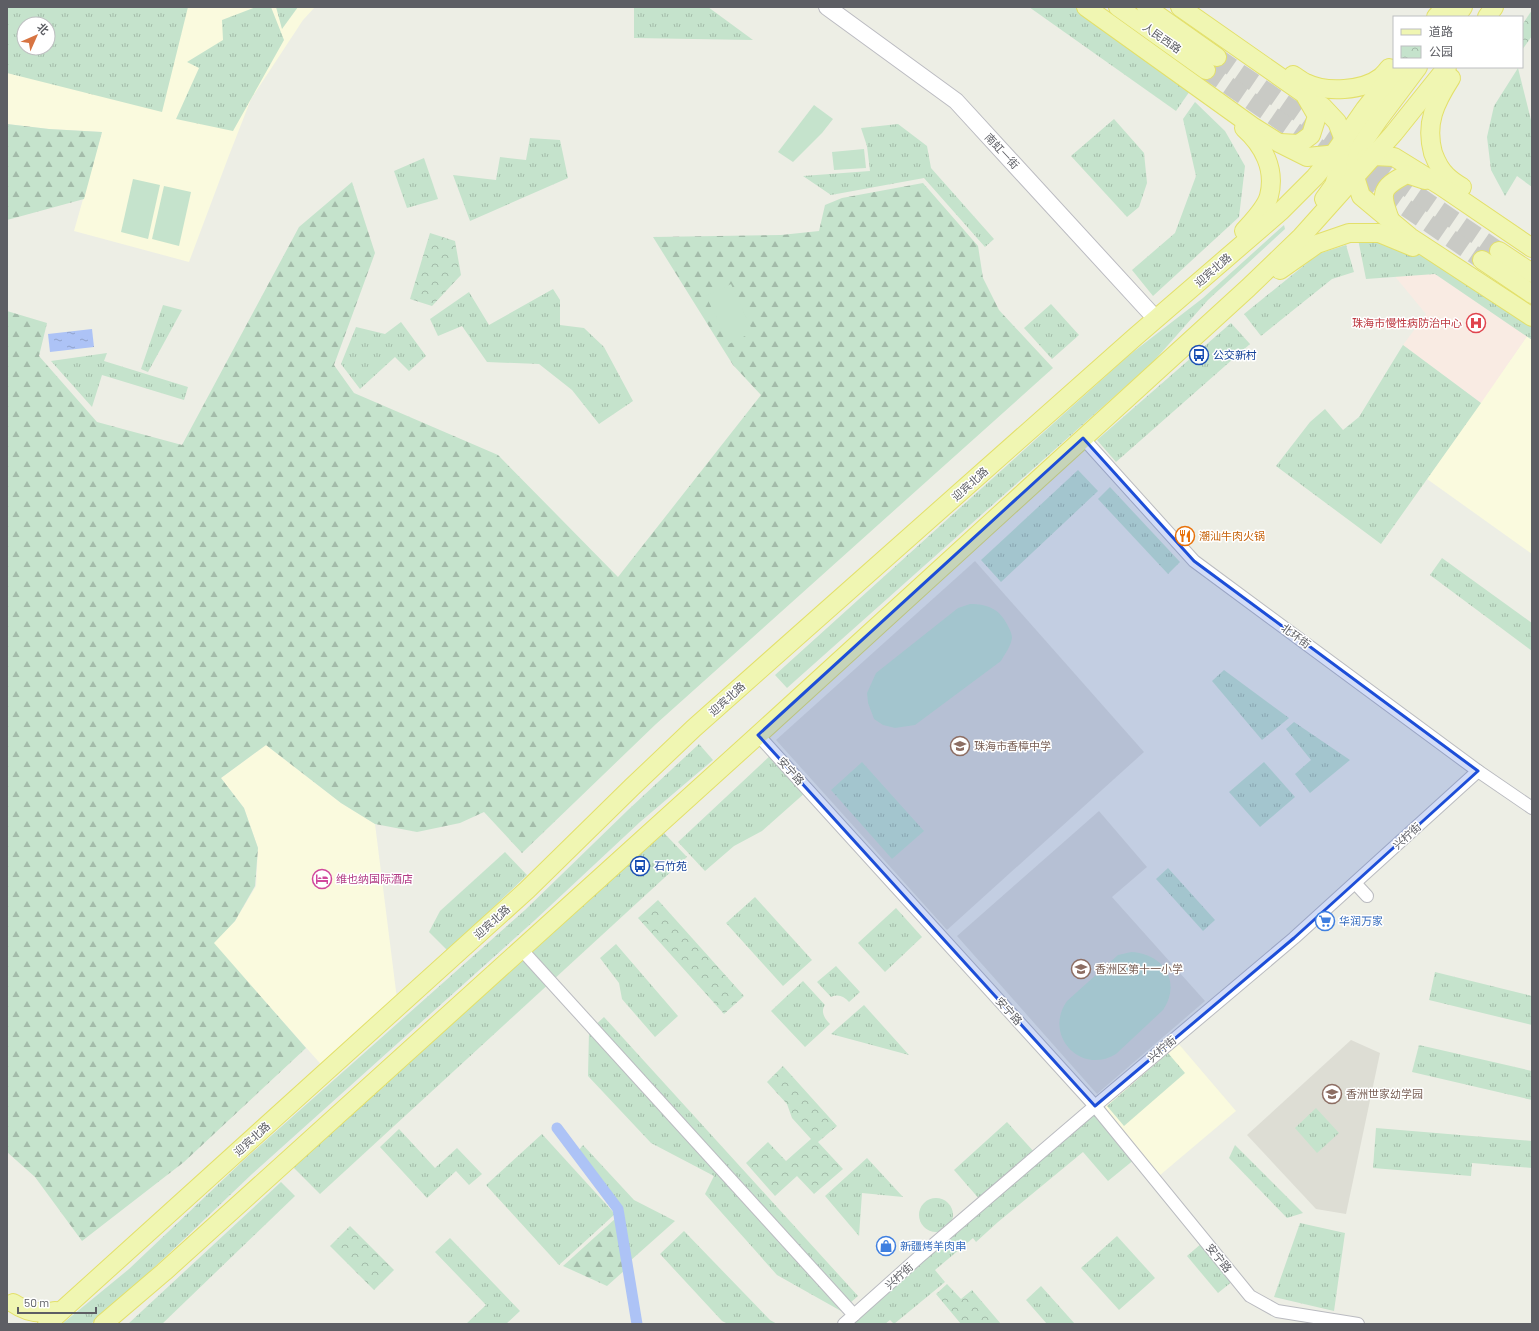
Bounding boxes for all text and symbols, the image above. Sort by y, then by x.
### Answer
north arrow [16,16,56,56]
legend [1393,16,1523,68]
text: 北 [35,20,52,37]
street label: 人民西路 [1141,20,1184,56]
text: 道路 [1429,24,1453,38]
text: 公园 [1429,44,1453,58]
street label: 南虹一街 [983,130,1022,171]
street label: 迎宾北路 [1192,250,1234,289]
hospital icon: 珠海市慢性病防治中心 [1465,312,1487,334]
place label: 珠海市慢性病防治中心 [1352,316,1462,329]
bus stop icon: 公交新村 [1188,344,1210,366]
place label: 公交新村 [1213,348,1257,361]
street label: 迎宾北路 [949,464,990,503]
restaurant icon: 潮汕牛肉火锅 [1174,525,1196,547]
place label: 潮汕牛肉火锅 [1199,529,1265,542]
street label: 北环街 [1279,621,1313,651]
street label: 迎宾北路 [706,679,747,718]
school or university icon: 珠海市香樟中学 [949,735,971,757]
place label: 珠海市香樟中学 [974,739,1051,752]
street label: 安宁路 [776,754,807,787]
street label: 兴柠街 [1390,820,1423,851]
bus stop icon: 石竹苑 [629,855,651,877]
place label: 石竹苑 [654,859,687,872]
hotel icon: 维也纳国际酒店 [311,868,333,890]
place label: 维也纳国际酒店 [336,872,413,885]
street label: 迎宾北路 [471,902,512,941]
supermarket icon: 华润万家 [1314,910,1336,932]
place label: 华润万家 [1339,914,1383,927]
school or university icon: 香洲区第十一小学 [1070,958,1092,980]
place label: 香洲区第十一小学 [1095,962,1183,975]
street label: 安宁路 [994,994,1025,1027]
street label: 兴柠街 [1145,1033,1178,1064]
school or university icon: 香洲世家幼学园 [1321,1083,1343,1105]
place label: 香洲世家幼学园 [1346,1087,1423,1100]
street label: 迎宾北路 [231,1119,272,1158]
shop icon: 新疆烤羊肉串 [875,1235,897,1257]
place label: 新疆烤羊肉串 [900,1239,966,1252]
street label: 安宁路 [1204,1241,1235,1275]
street label: 兴柠街 [882,1260,915,1291]
scale bar [18,1289,96,1315]
text: 50 m [24,1295,49,1309]

